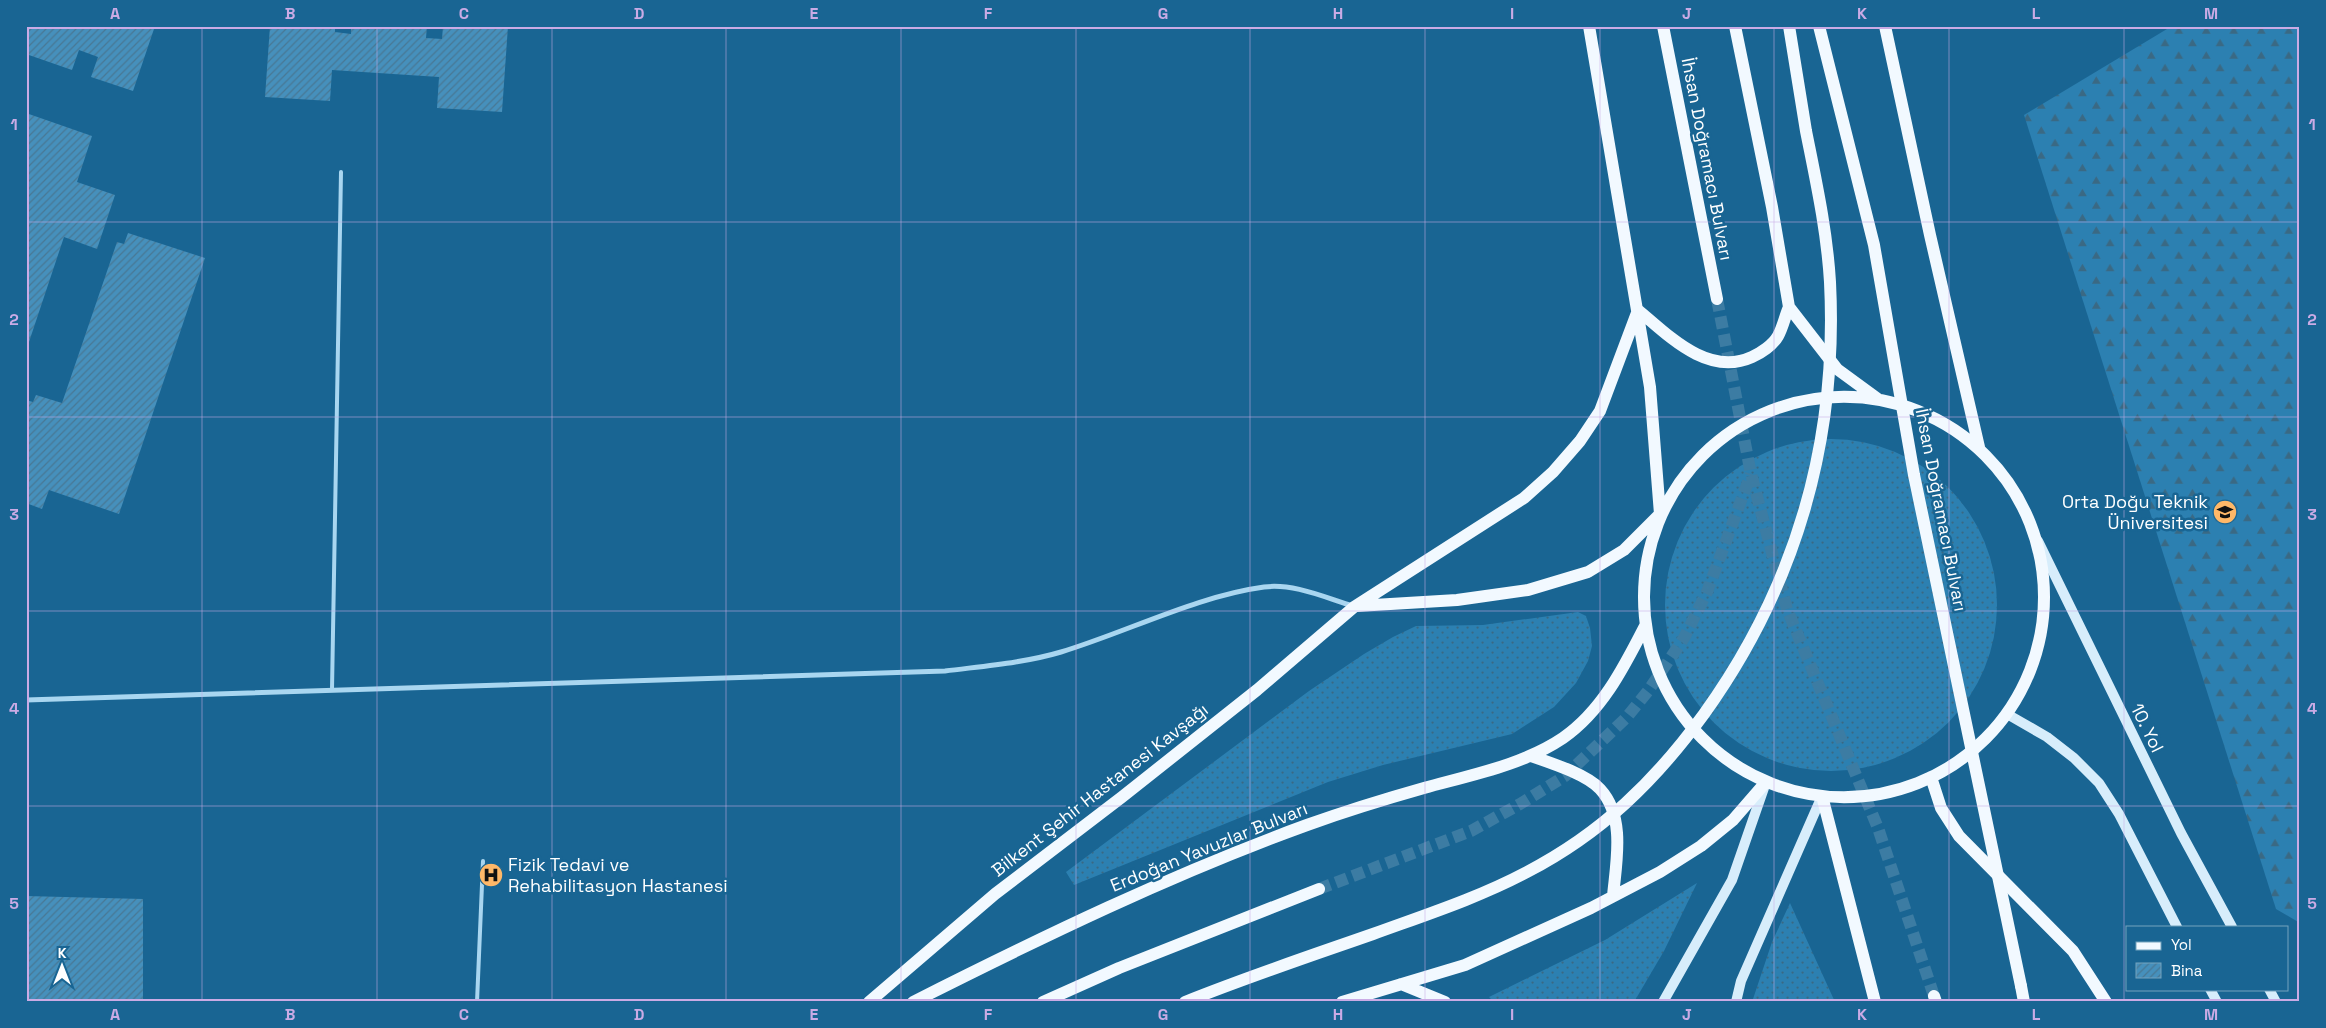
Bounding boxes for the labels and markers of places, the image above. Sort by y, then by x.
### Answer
place label: Orta Doğu Teknik Üniversitesi [2062,490,2208,534]
school or university icon: Orta Doğu Teknik Üniversitesi [2212,499,2238,525]
place label: Fizik Tedavi ve Rehabilitasyon Hastanesi [508,853,728,897]
hospital icon: Fizik Tedavi ve Rehabilitasyon Hastanesi [478,862,504,888]

